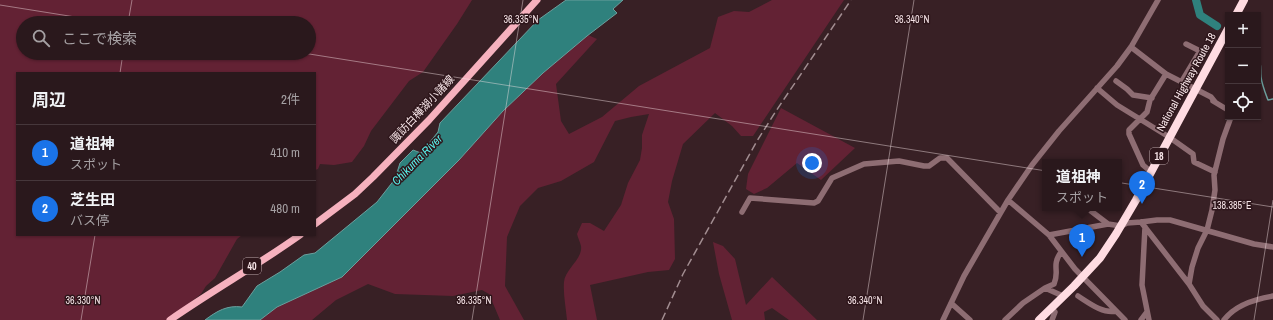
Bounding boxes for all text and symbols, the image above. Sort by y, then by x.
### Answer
map controls [1225,12,1261,120]
button: + [1225,12,1261,48]
text: 36.335°N [504,13,539,26]
text: 36.340°N [895,13,930,26]
search box [16,16,316,60]
icon: search [30,27,52,49]
text: ここで検索 [62,28,137,49]
street label: National Highway Route 18 [1153,30,1219,134]
button: − [1225,48,1261,84]
street label: 諏訪白樺湖小諸線 [387,72,457,146]
button: locate [1225,84,1261,120]
text: 周辺 [32,88,66,111]
text: 2件 [281,91,300,108]
water label: Chikuma River [388,131,446,189]
text: 道祖神 [70,133,115,154]
text: 1 [42,144,48,161]
text: 410 m [270,144,300,161]
road number: 18 [1150,148,1168,164]
your location [802,153,822,173]
text: スポット [70,156,122,173]
popup [1042,159,1122,211]
text: 道祖神 [1056,166,1101,187]
pin: 2 [1129,171,1155,204]
text: 芝生田 [70,189,115,210]
text: スポット [1056,189,1108,206]
text: 138.385°E [1212,199,1252,212]
text: 2 [42,200,48,217]
text: 480 m [270,200,300,217]
text: バス停 [70,212,109,229]
pin: 1 [1069,224,1095,257]
road number: 40 [243,258,261,274]
text: 36.330°N [66,294,101,307]
text: 36.335°N [457,294,492,307]
text: 36.340°N [848,294,883,307]

